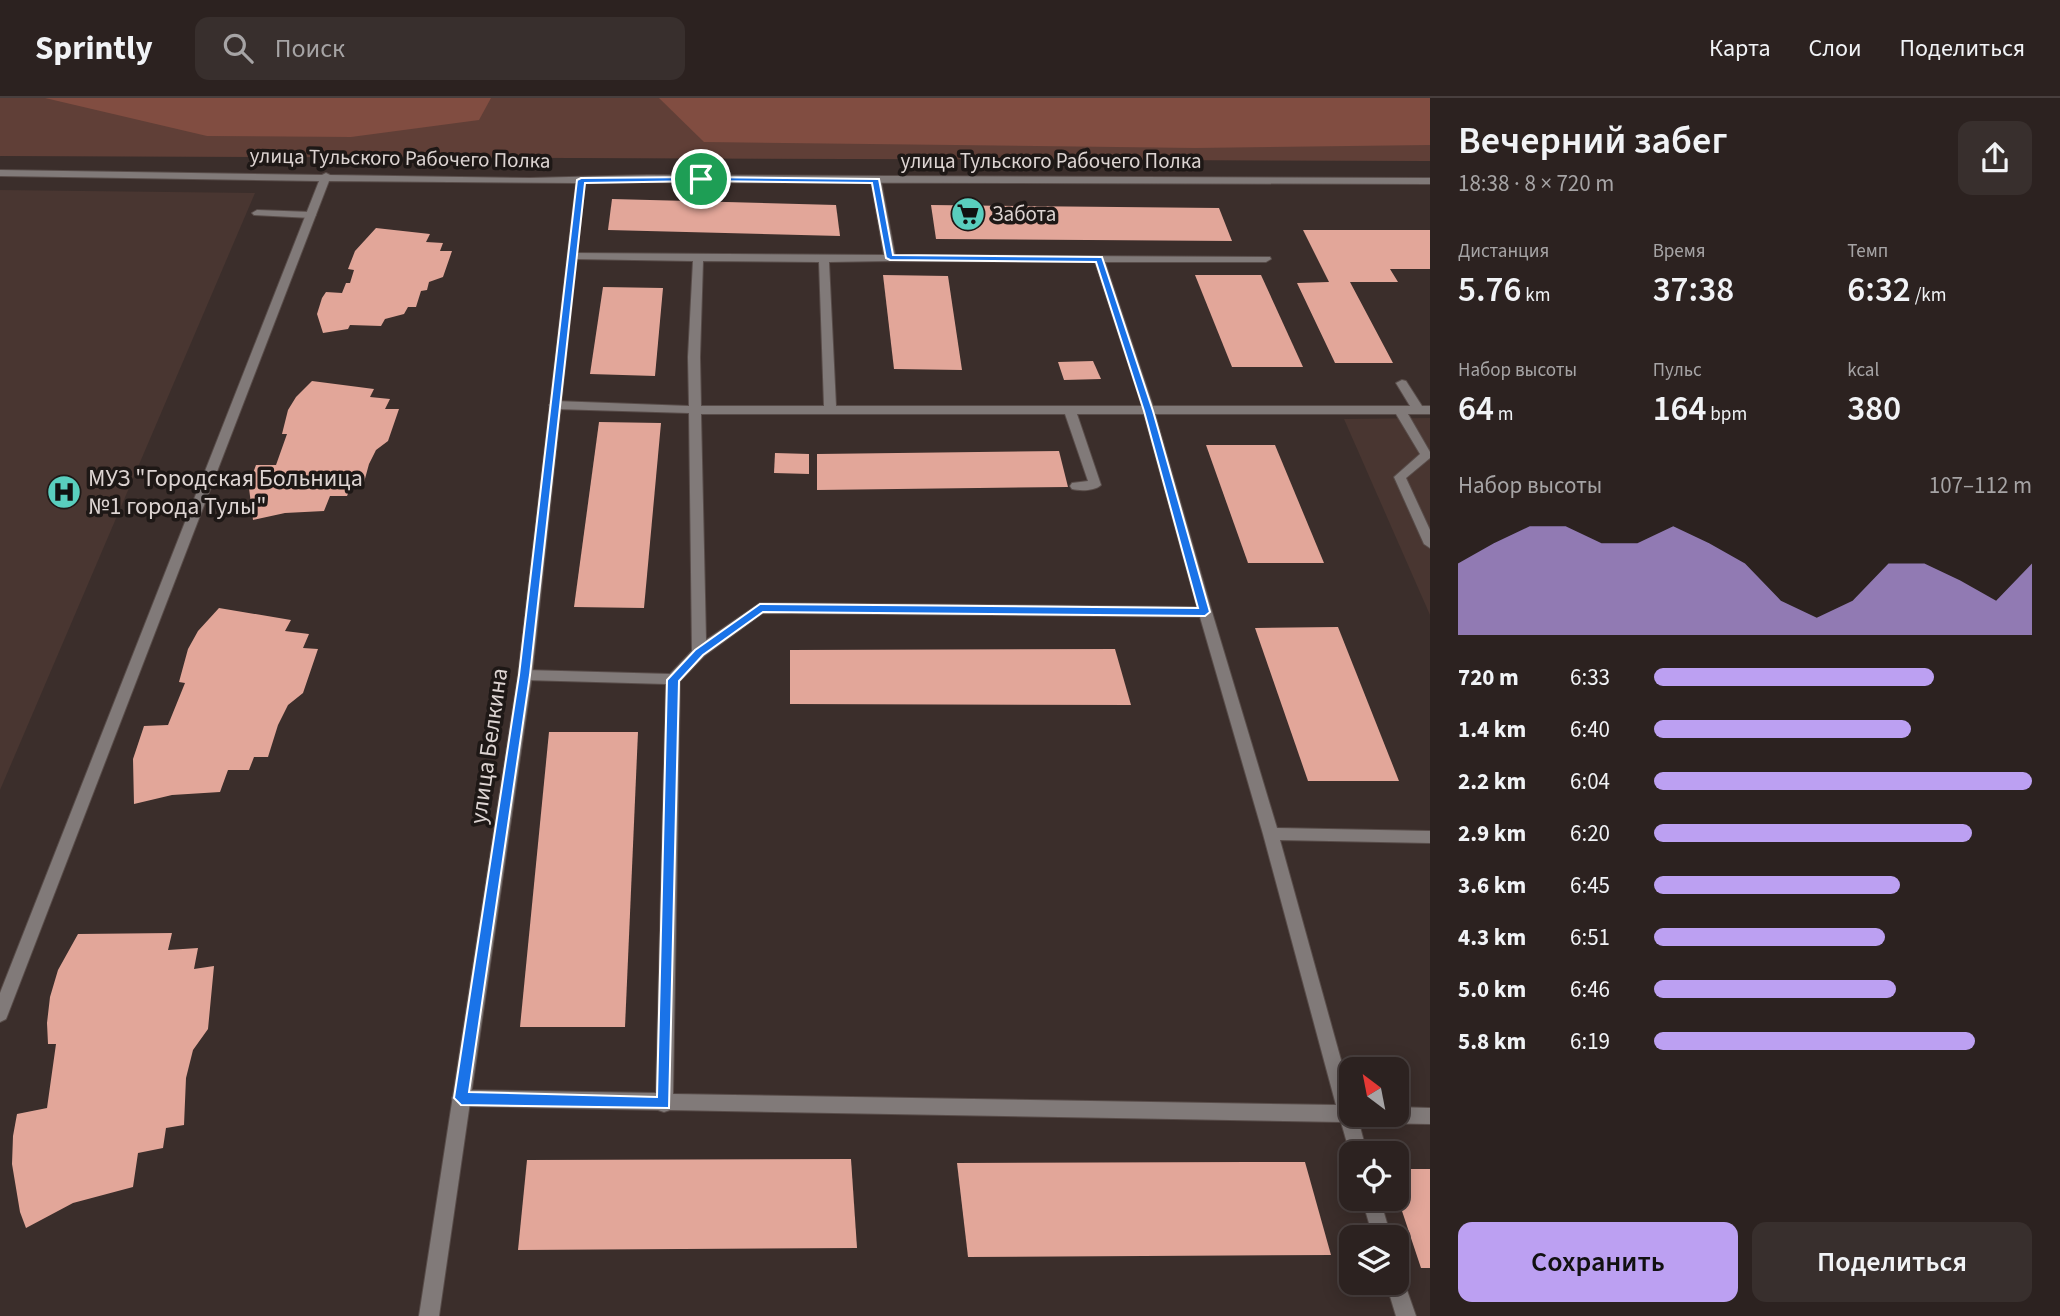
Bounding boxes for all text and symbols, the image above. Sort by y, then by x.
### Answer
search box [195,17,685,80]
text: Sprintly [35,25,153,72]
icon: search [219,29,257,67]
text: Поиск [275,30,345,67]
text: Карта [1709,31,1771,66]
text: Слои [1809,31,1862,66]
text: Поделиться [1900,31,2025,66]
text: Вечерний забег [1458,114,1727,168]
button: share [1958,121,2032,195]
street label: улица Тульского Рабочего Полка [249,140,551,176]
street label: улица Тульского Рабочего Полка [901,146,1201,176]
pin [671,149,731,209]
icon: arrive [682,160,720,198]
text: 18:38 · 8 × 720 m [1458,167,1614,200]
supermarket icon: Забота [949,195,987,233]
place label: Забота [992,199,1056,229]
text: Дистанция [1458,238,1549,265]
text: Время [1653,238,1706,265]
text: Темп [1847,238,1888,265]
text: 5.76 [1458,265,1522,315]
text: 37:38 [1653,265,1734,315]
text: 6:32 [1847,265,1911,315]
text: km [1522,282,1550,309]
text: /km [1911,282,1946,309]
text: Набор высоты [1458,357,1577,384]
text: Пульс [1653,357,1702,384]
text: kcal [1847,357,1879,384]
text: 64 [1458,384,1494,434]
text: 164 [1653,384,1707,434]
text: 380 [1847,384,1901,434]
text: m [1494,401,1513,428]
text: bpm [1707,401,1747,428]
place label: МУЗ "Городская Больница №1 города Тулы" [88,461,363,524]
text: Набор высоты [1458,469,1602,502]
text: 107–112 m [1929,469,2032,502]
hospital icon: МУЗ "Городская Больница №1 города Тулы" [45,473,83,511]
text: 720 m [1458,661,1519,694]
text: 6:33 [1570,661,1610,694]
street label: улица Белкина [461,666,517,826]
text: 1.4 km [1458,713,1526,746]
text: 6:40 [1570,713,1610,746]
text: 2.2 km [1458,765,1526,798]
text: 6:04 [1570,765,1610,798]
text: 2.9 km [1458,817,1526,850]
text: 6:20 [1570,817,1610,850]
text: 3.6 km [1458,869,1526,902]
text: 6:45 [1570,869,1610,902]
text: 4.3 km [1458,921,1526,954]
text: 6:51 [1570,921,1610,954]
text: 5.0 km [1458,973,1526,1006]
text: 6:46 [1570,973,1610,1006]
text: 5.8 km [1458,1025,1526,1058]
text: 6:19 [1570,1025,1610,1058]
north arrow [1339,1057,1409,1127]
map controls [1339,1057,1409,1295]
button: locate [1339,1141,1409,1211]
button: Сохранить [1458,1222,1738,1302]
button: Поделиться [1752,1222,2032,1302]
button: layers [1339,1225,1409,1295]

